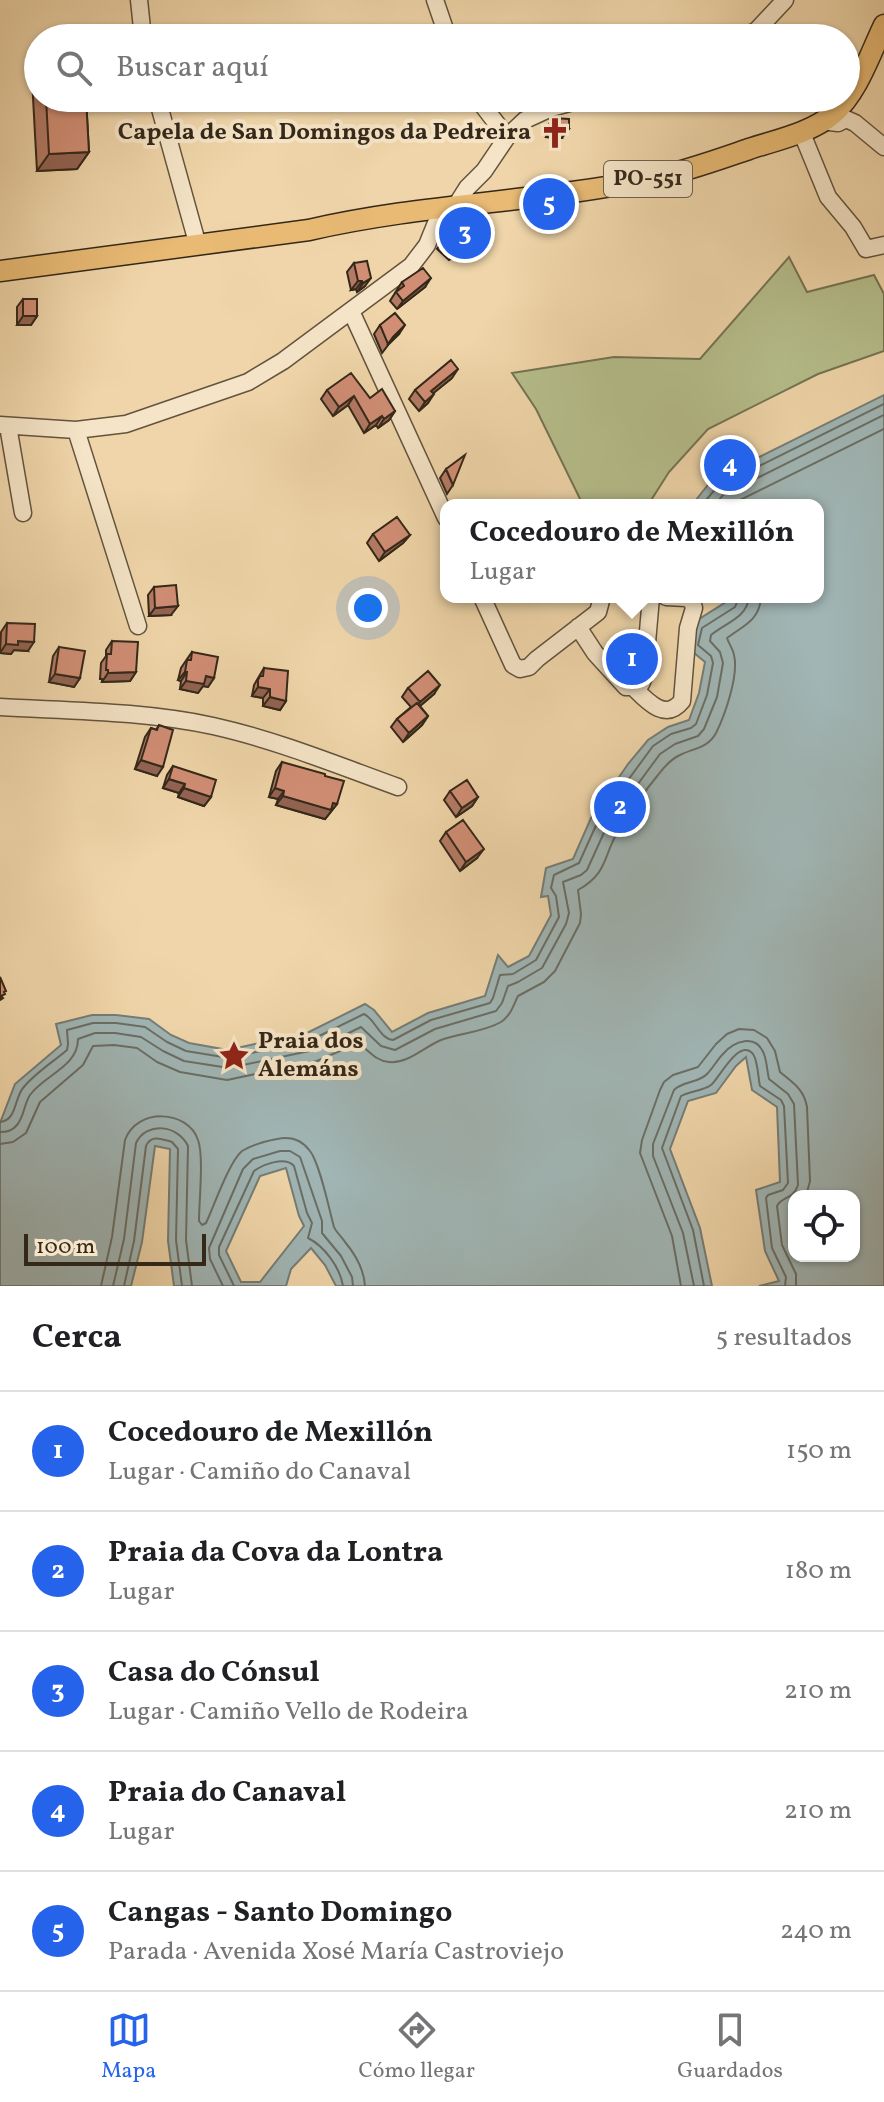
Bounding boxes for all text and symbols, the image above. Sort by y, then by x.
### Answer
search box [24,24,860,112]
icon: search [52,46,96,90]
text: Buscar aquí [116,47,269,89]
place label: Capela de San Domingos da Pedreira [118,116,531,150]
church icon: Capela de San Domingos da Pedreira [538,116,572,150]
road number: PO-551 [604,161,692,197]
pin: 5 [523,174,575,234]
pin: 3 [439,203,491,263]
pin: 4 [704,435,756,495]
popup [440,499,824,603]
text: Cocedouro de Mexillón [469,512,795,554]
text: Lugar [469,554,536,590]
your location [348,588,388,628]
pin: 1 [606,629,658,689]
pin: 2 [594,777,646,837]
place label: Praia dos Alemáns [258,1025,364,1087]
place icon: Praia dos Alemáns [217,1039,251,1073]
map controls [788,1190,860,1262]
button: locate [788,1190,860,1262]
scale bar [24,1230,206,1266]
text: 100 m [36,1232,95,1263]
text: Cerca [32,1315,122,1362]
text: 5 resultados [716,1320,852,1356]
text: Cocedouro de Mexillón [108,1412,433,1454]
text: 1 [53,1433,63,1469]
text: 150 m [786,1433,852,1469]
text: Lugar · Camiño do Canaval [108,1454,411,1490]
text: Praia da Cova da Lontra [108,1532,443,1574]
text: 2 [51,1553,65,1589]
text: 180 m [785,1553,852,1589]
text: Lugar [108,1574,174,1610]
text: Casa do Cónsul [108,1652,320,1694]
text: 3 [51,1673,65,1709]
text: 210 m [784,1673,852,1709]
text: Lugar · Camiño Vello de Rodeira [108,1694,469,1730]
text: Praia do Canaval [108,1772,346,1814]
text: 4 [50,1793,66,1829]
text: 210 m [784,1793,852,1829]
text: Lugar [108,1814,174,1850]
text: Cangas - Santo Domingo [108,1892,452,1934]
text: 5 [52,1913,64,1949]
text: 240 m [780,1913,852,1949]
text: Parada · Avenida Xosé María Castroviejo [108,1934,564,1970]
tab: Mapa [101,2008,156,2087]
tab: Cómo llegar [358,2008,475,2087]
tab: Guardados [677,2008,783,2087]

